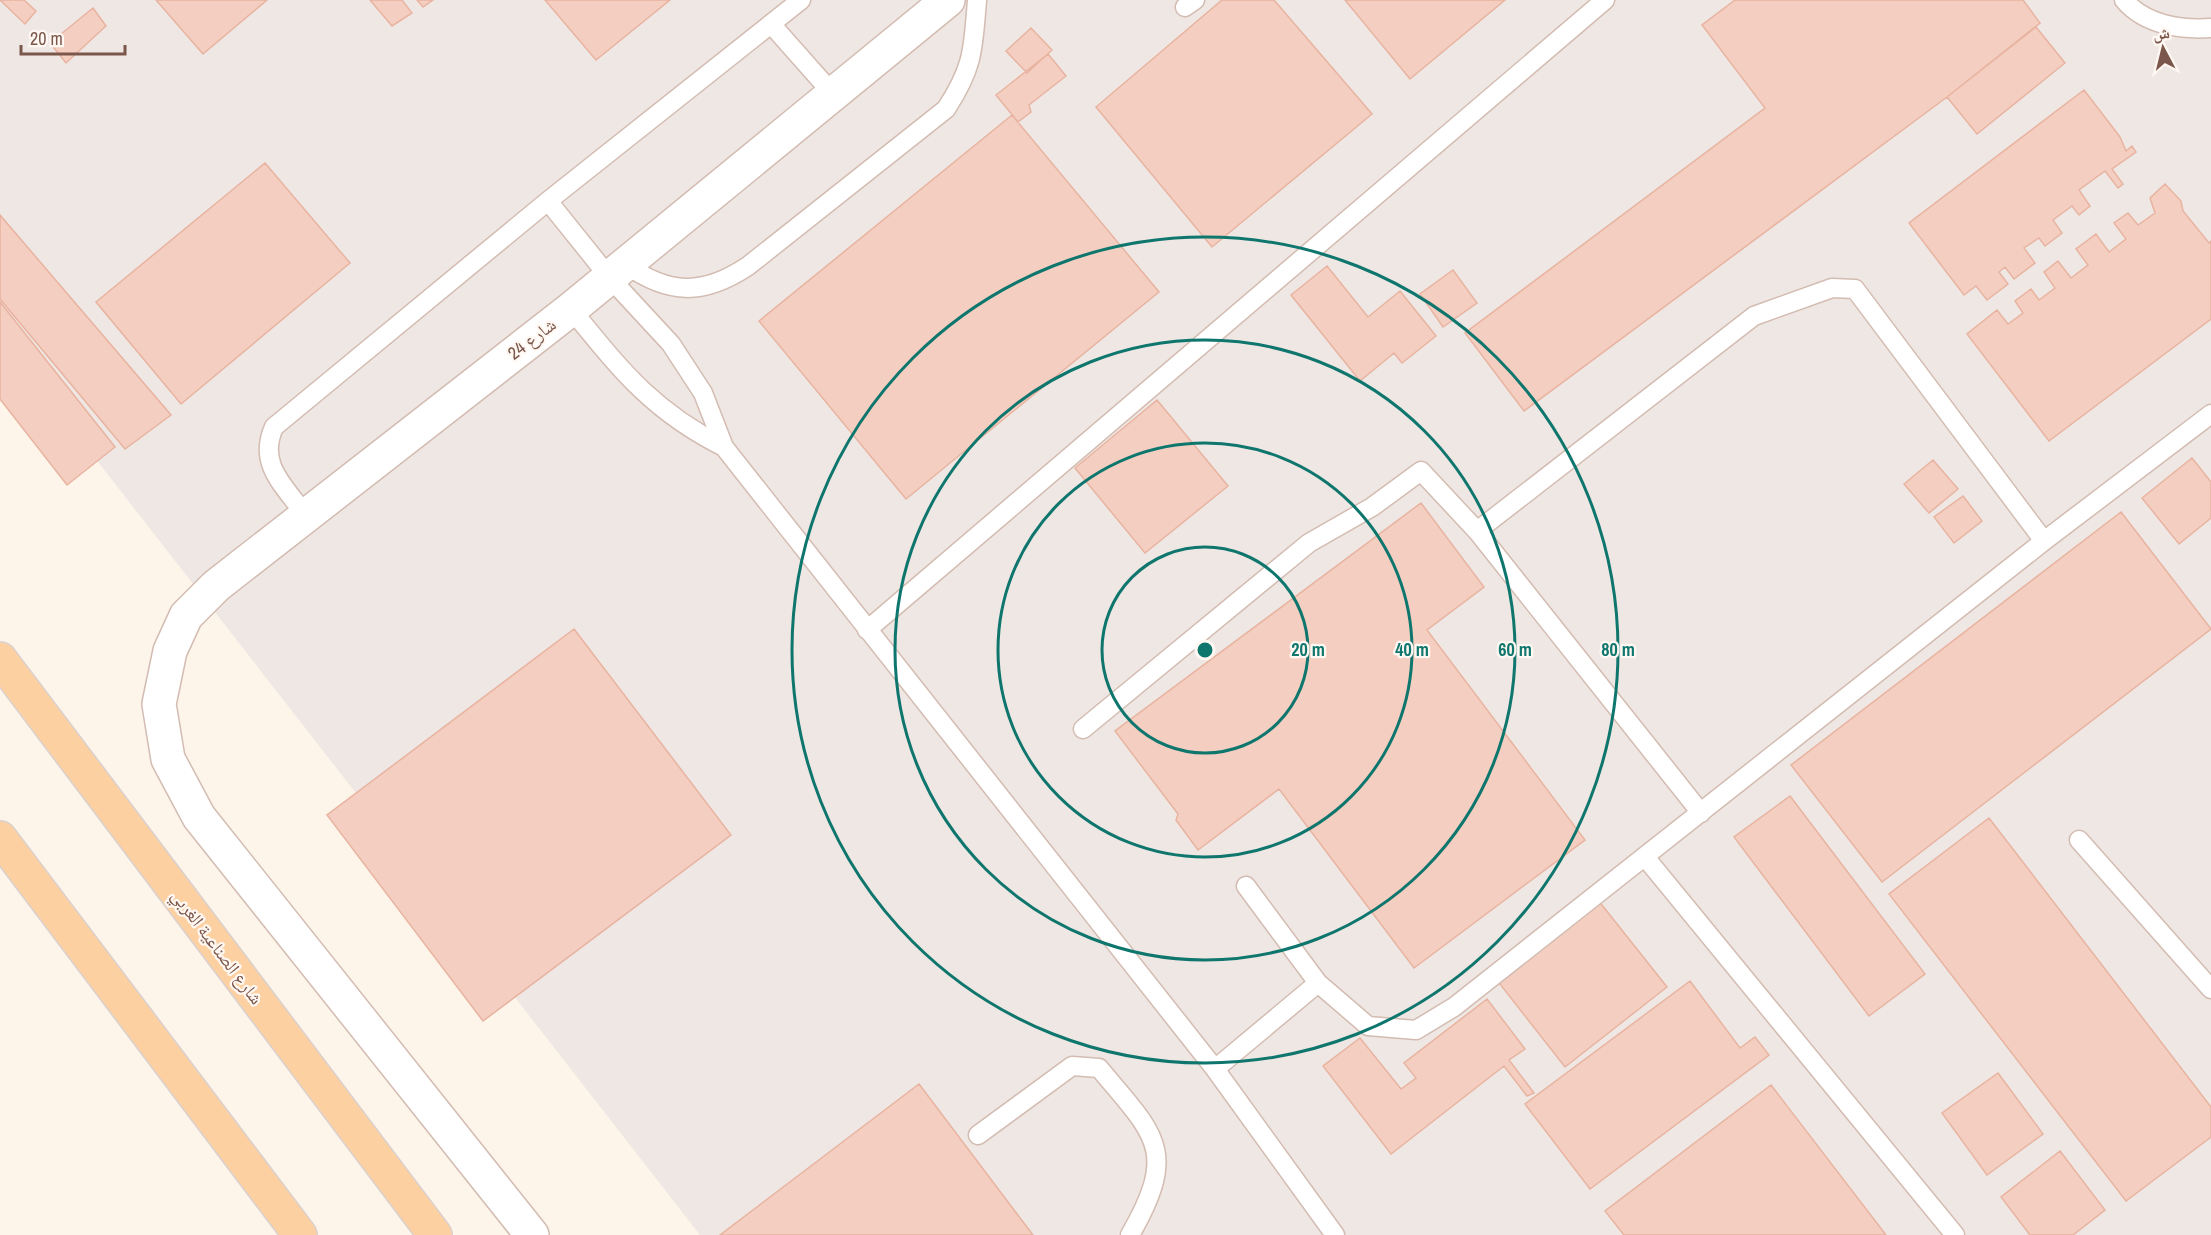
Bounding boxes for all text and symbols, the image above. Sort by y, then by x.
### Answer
scale bar [21,18,124,56]
north arrow [2133,18,2193,78]
text: ش [2151,21,2171,45]
text: 20 m [30,26,63,51]
street label: شارع 24 [502,312,561,365]
text: 20 m [1291,637,1325,662]
text: 40 m [1395,637,1429,662]
text: 60 m [1498,637,1532,662]
text: 80 m [1601,637,1635,662]
centre of rings [1195,640,1215,660]
street label: شارع الصناعية الغربي [164,884,269,1011]

